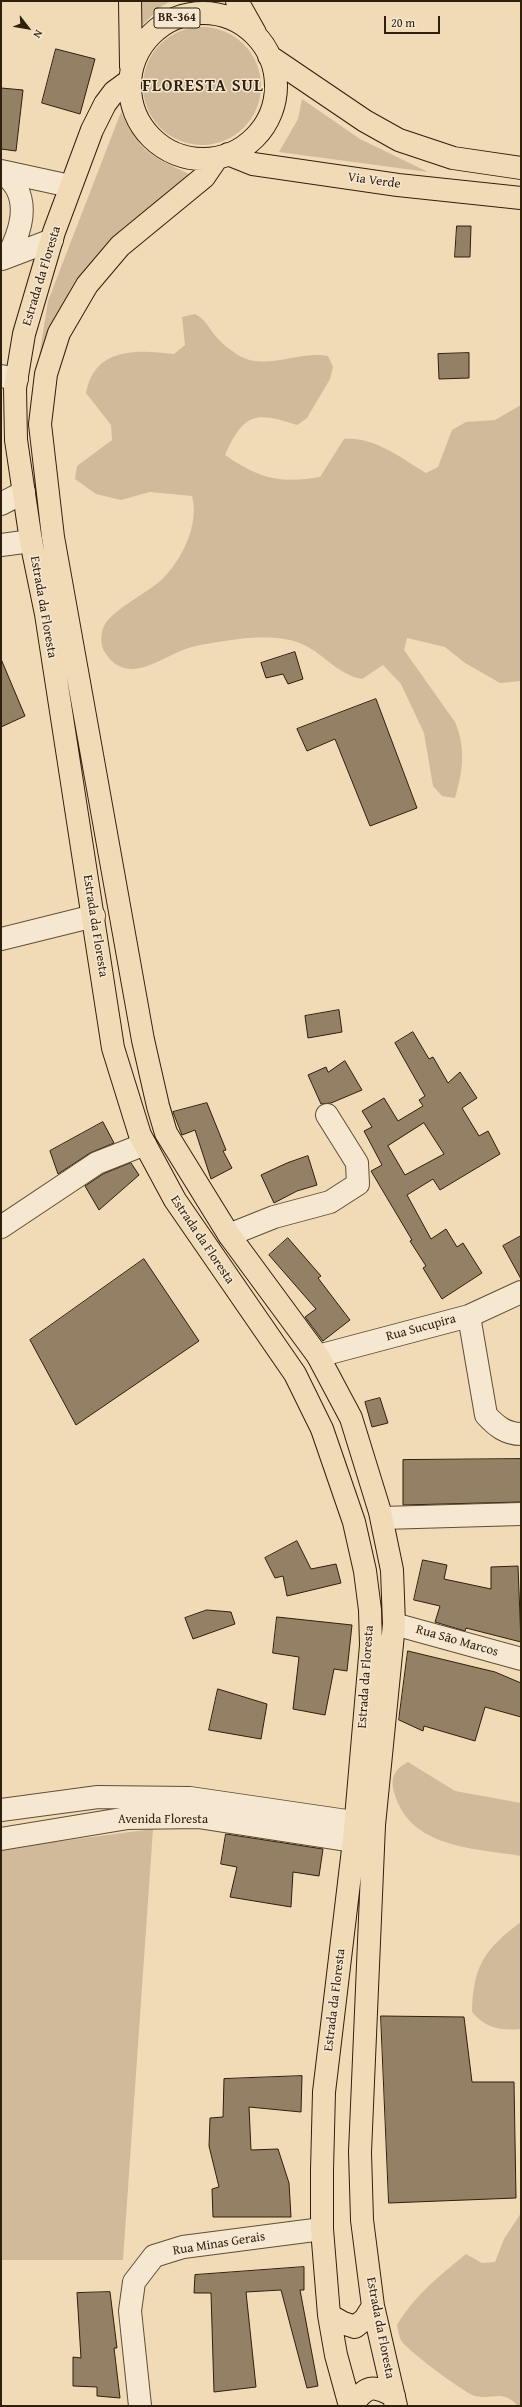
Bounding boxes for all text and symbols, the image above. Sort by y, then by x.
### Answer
north arrow [8,8,48,48]
road number: BR-364 [154,8,200,28]
scale bar [386,8,442,34]
text: 20 m [391,14,415,31]
text: N [30,27,47,41]
district label: FLORESTA SUL [142,77,264,97]
street label: Via Verde [347,170,401,192]
street label: Estrada da Floresta [19,224,65,328]
street label: Estrada da Floresta [26,555,60,659]
street label: Estrada da Floresta [79,874,111,978]
street label: Estrada da Floresta [167,1193,237,1287]
street label: Rua Sucupira [384,1311,458,1345]
street label: Rua São Marcos [414,1622,500,1660]
street label: Estrada da Floresta [355,1625,377,1729]
street label: Avenida Floresta [118,1812,208,1828]
street label: Estrada da Floresta [321,1948,349,2052]
street label: Rua Minas Gerais [172,2229,266,2259]
street label: Estrada da Floresta [362,2276,398,2380]

